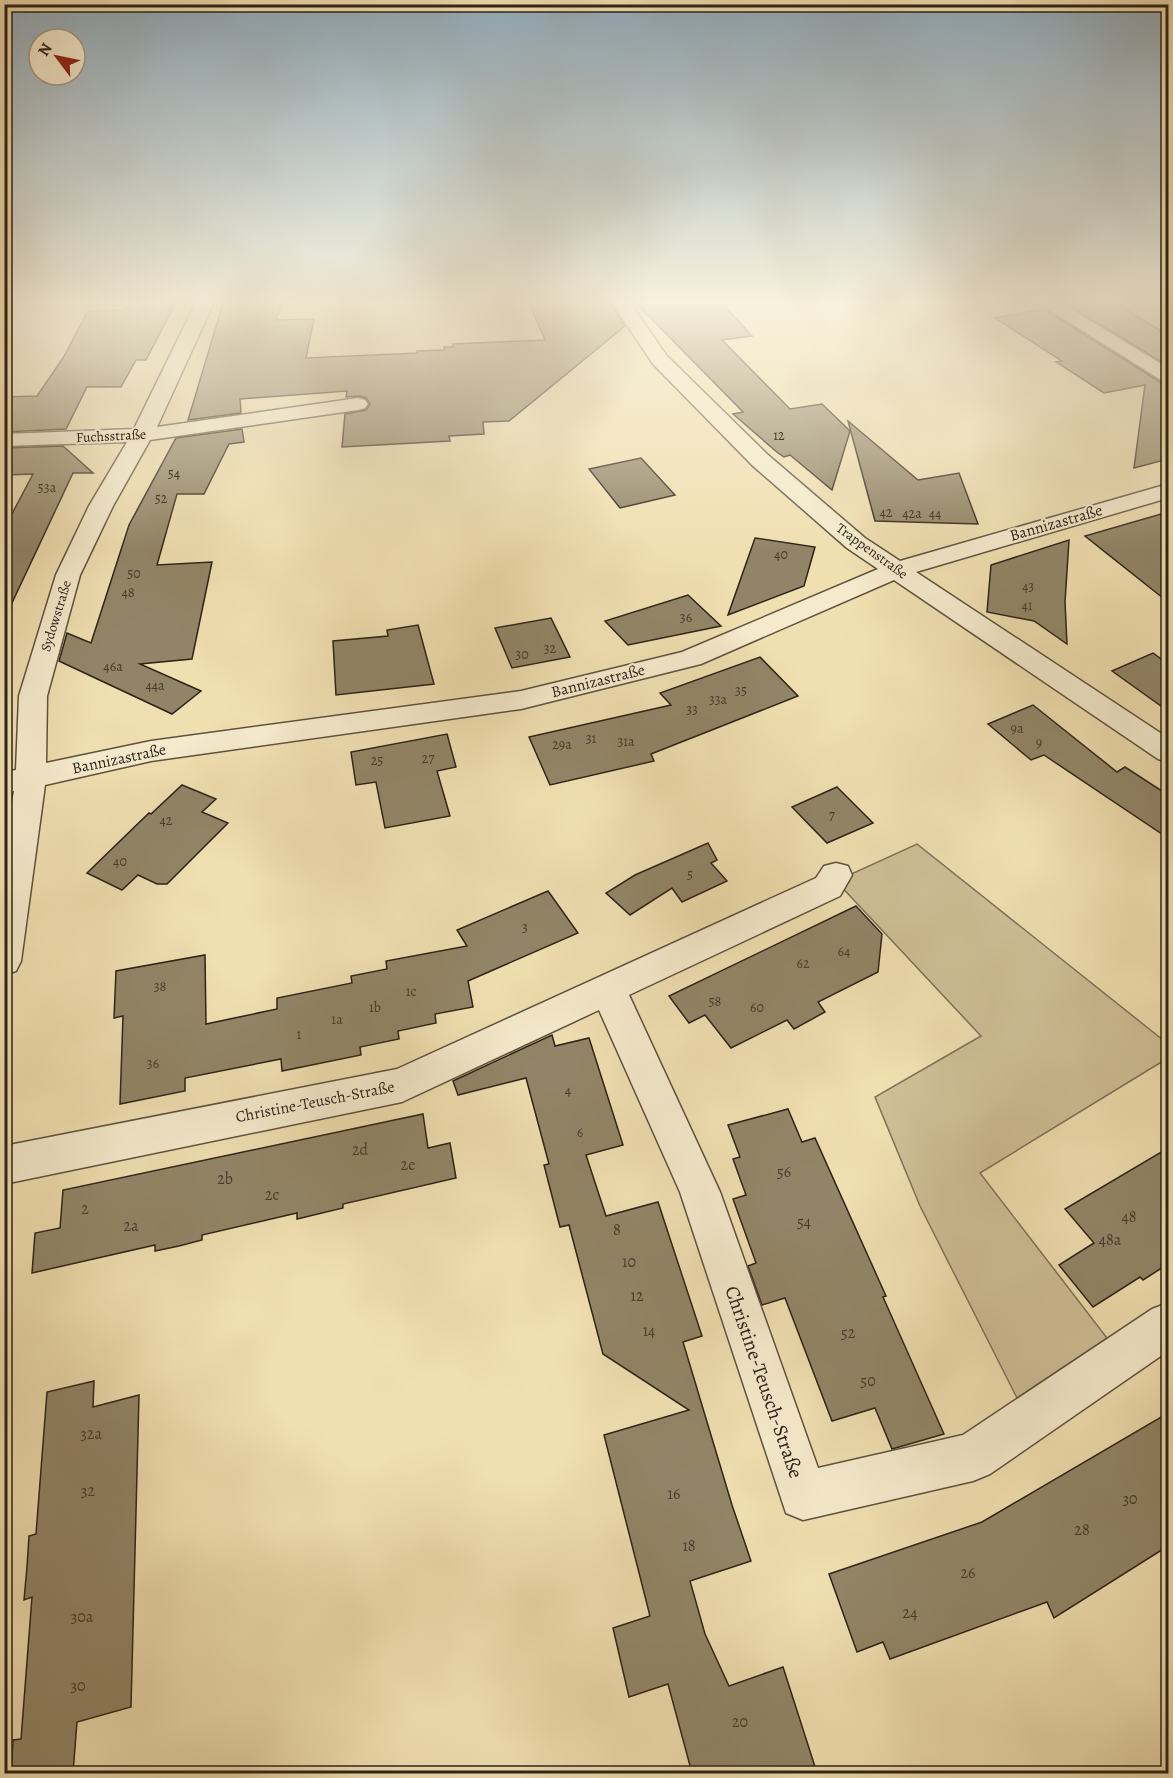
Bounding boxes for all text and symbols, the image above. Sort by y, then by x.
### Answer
north arrow [27,27,87,87]
text: N [33,39,58,60]
street label: Fuchsstraße [75,425,147,447]
house number: 12 [773,426,785,445]
house number: 54 [168,464,180,483]
house number: 53a [38,478,57,497]
house number: 52 [155,489,168,508]
street label: Bannizastraße [1007,499,1105,547]
house number: 42 [880,503,893,522]
house number: 42a [902,504,922,523]
house number: 44 [929,504,941,523]
street label: Trappenstraße [832,519,912,583]
house number: 40 [774,545,788,564]
house number: 50 [127,564,141,583]
house number: 43 [1022,577,1034,596]
street label: Sydowstraße [36,578,76,654]
house number: 48 [121,583,135,602]
house number: 41 [1021,596,1033,615]
house number: 36 [680,608,692,627]
house number: 32 [544,639,557,658]
house number: 30 [515,645,529,664]
house number: 46a [103,657,123,676]
street label: Bannizastraße [549,659,647,703]
house number: 44a [145,676,165,695]
house number: 35 [735,681,747,700]
house number: 33a [709,690,728,709]
house number: 33 [686,700,698,719]
house number: 9a [1011,719,1024,738]
house number: 31 [586,729,597,748]
house number: 31a [617,732,635,751]
house number: 9 [1036,733,1042,752]
house number: 29a [552,735,572,754]
street label: Bannizastraße [70,738,168,780]
house number: 27 [422,749,434,768]
house number: 25 [371,751,383,770]
house number: 7 [829,806,835,825]
house number: 42 [160,811,173,830]
house number: 40 [113,852,127,871]
house number: 5 [687,865,693,884]
house number: 3 [522,918,528,937]
house number: 64 [838,942,850,961]
house number: 62 [796,954,810,973]
house number: 38 [154,977,167,996]
house number: 1c [406,982,416,1001]
house number: 58 [709,992,722,1011]
house number: 1b [369,998,381,1017]
house number: 60 [750,998,764,1017]
house number: 1a [331,1010,343,1029]
house number: 1 [297,1025,302,1044]
house number: 36 [147,1054,159,1073]
street label: Christine-Teusch-Straße [234,1076,396,1128]
house number: 4 [565,1081,571,1100]
house number: 6 [577,1123,583,1142]
house number: 2d [352,1139,368,1161]
house number: 2e [401,1154,415,1176]
house number: 56 [777,1161,791,1183]
house number: 2b [217,1168,233,1190]
house number: 2c [265,1184,279,1206]
house number: 2 [81,1198,89,1220]
house number: 48 [1121,1206,1137,1228]
house number: 54 [797,1211,811,1233]
house number: 2a [123,1215,139,1237]
house number: 8 [613,1219,621,1241]
house number: 48a [1099,1229,1122,1251]
house number: 10 [622,1251,636,1273]
street label: Christine-Teusch-Straße [718,1282,810,1482]
house number: 12 [630,1285,644,1307]
house number: 14 [643,1320,655,1342]
house number: 52 [841,1322,856,1344]
house number: 50 [860,1370,876,1392]
house number: 32a [80,1423,102,1445]
house number: 32 [81,1480,96,1502]
house number: 16 [668,1483,680,1505]
house number: 30 [1122,1488,1138,1510]
house number: 28 [1074,1519,1090,1541]
house number: 18 [682,1535,696,1557]
house number: 26 [961,1562,976,1584]
house number: 24 [903,1602,917,1624]
house number: 30a [71,1606,94,1628]
house number: 30 [70,1675,86,1697]
house number: 20 [732,1711,748,1733]

